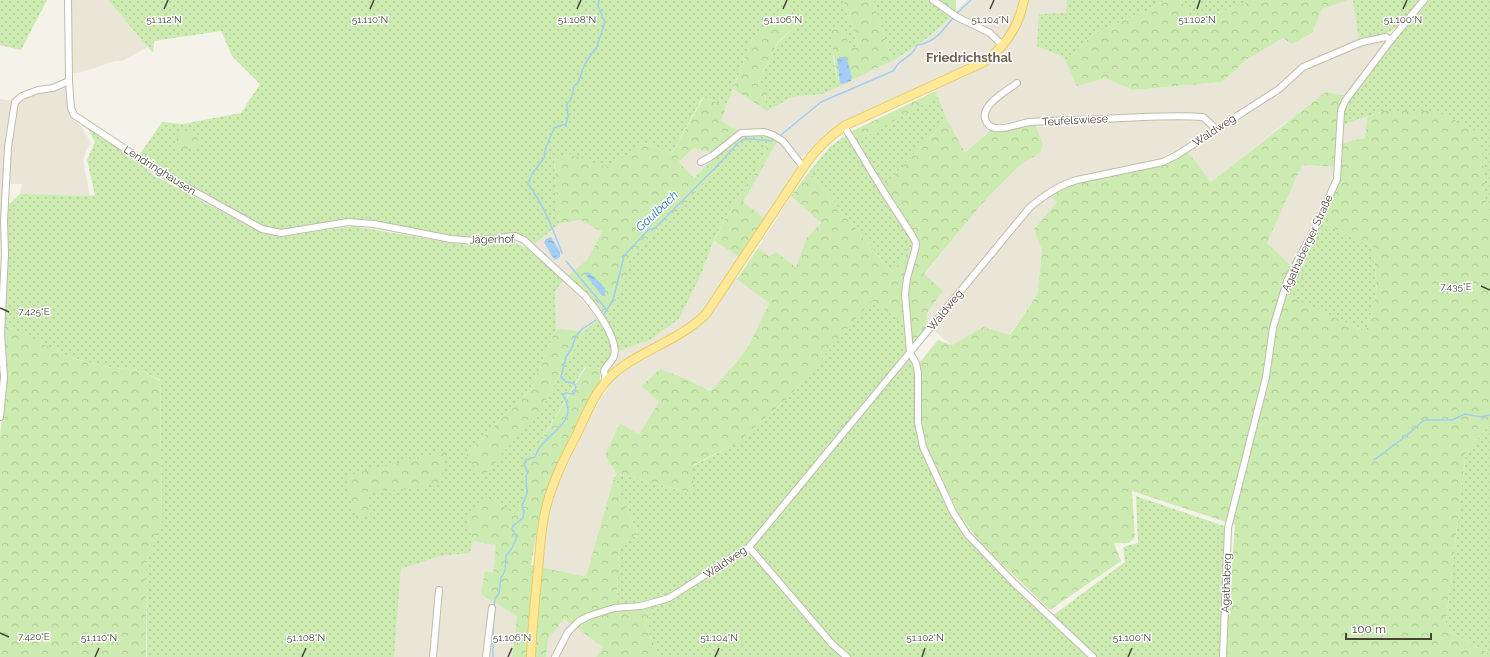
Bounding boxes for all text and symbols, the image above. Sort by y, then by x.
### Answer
text: 51.112°N [146,14,182,25]
text: 51.110°N [352,14,388,25]
text: 51.108°N [558,14,596,25]
text: 51.106°N [764,14,802,25]
text: 51.104°N [971,14,1009,25]
text: 51.102°N [1178,14,1216,25]
text: 51.100°N [1384,14,1422,25]
district label: Friedrichsthal [926,50,1013,65]
street label: Teufelswiese [1042,112,1109,129]
street label: Waldweg [1190,112,1238,149]
street label: Lendringhausen [121,143,198,198]
water label: Gaulbach [633,188,681,234]
street label: Agathaberger Straße [1279,192,1336,294]
street label: Jägerhof [469,233,515,246]
text: 7.435°E [1440,281,1472,292]
street label: Waldweg [925,287,966,333]
text: 7.425°E [18,306,50,317]
street label: Waldweg [701,543,749,581]
street label: Agathaberg [1219,553,1234,613]
scale bar [1346,615,1431,641]
text: 100 m [1352,622,1386,636]
text: 7.420°E [18,631,50,642]
text: 51.110°N [81,632,117,643]
text: 51.108°N [287,632,325,643]
text: 51.106°N [493,632,531,643]
text: 51.104°N [700,632,738,643]
text: 51.102°N [906,632,944,643]
text: 51.100°N [1113,632,1151,643]

